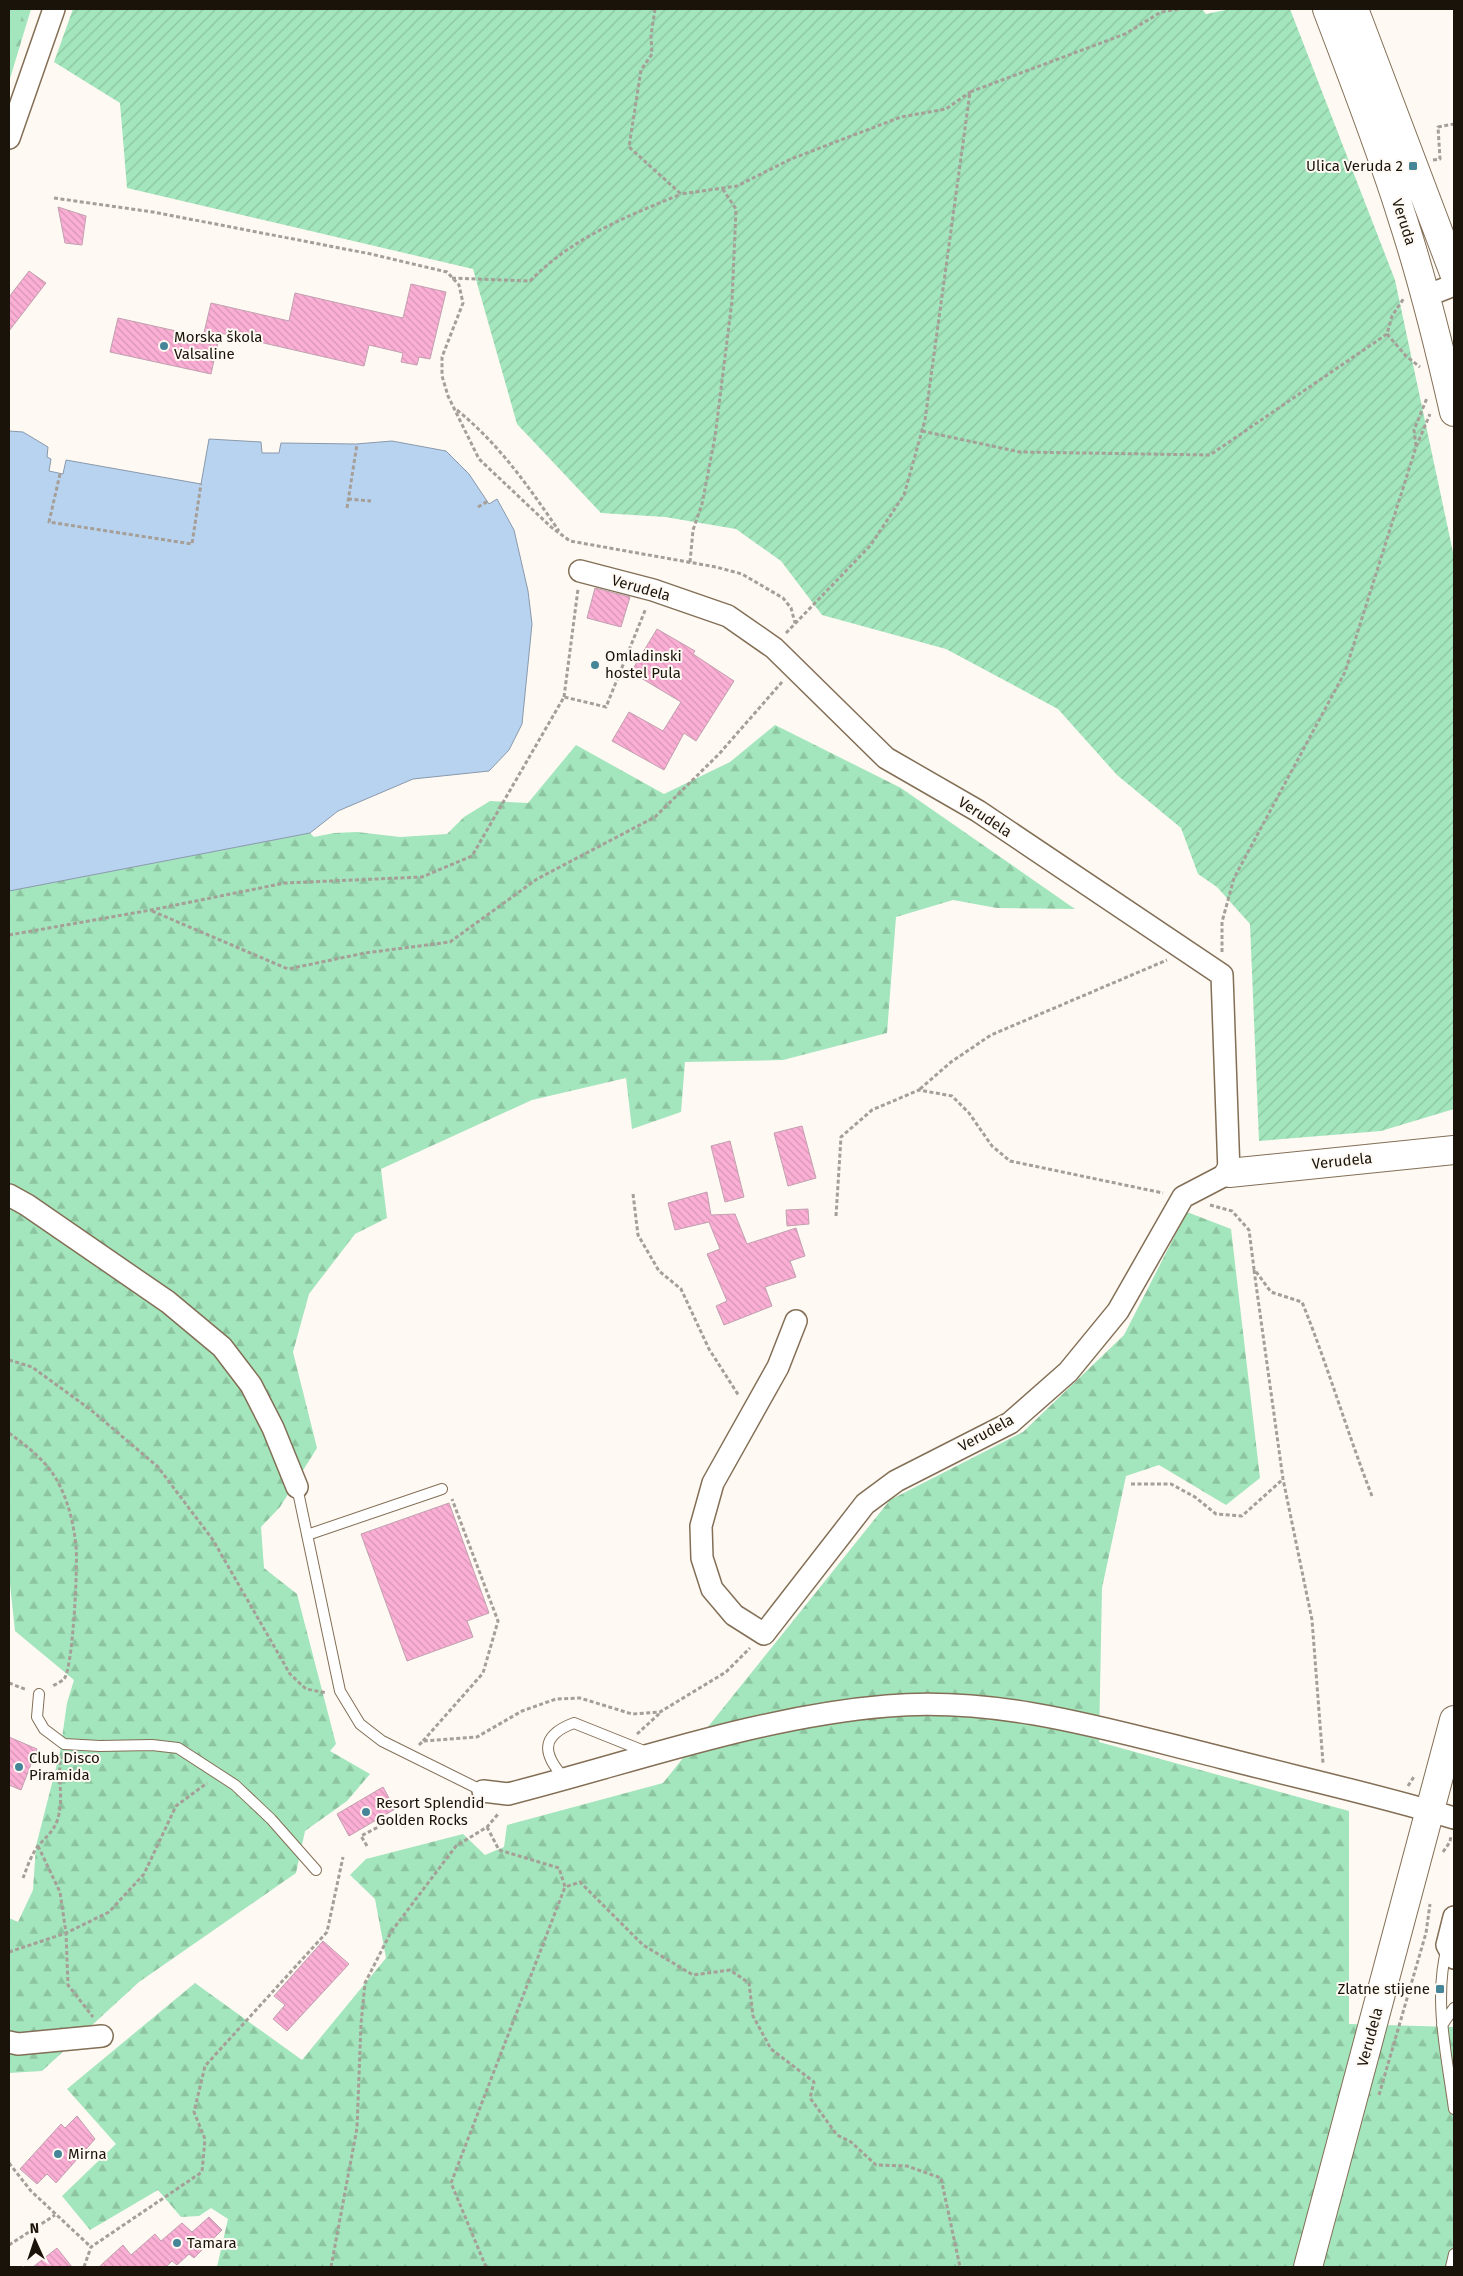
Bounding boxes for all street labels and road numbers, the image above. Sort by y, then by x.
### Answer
street label: Veruda [1388,196,1420,248]
street label: Verudela [610,571,672,605]
street label: Verudela [955,793,1015,841]
street label: Verudela [1311,1149,1373,1173]
street label: Verudela [955,1411,1017,1455]
street label: Verudela [1354,2006,1386,2068]

